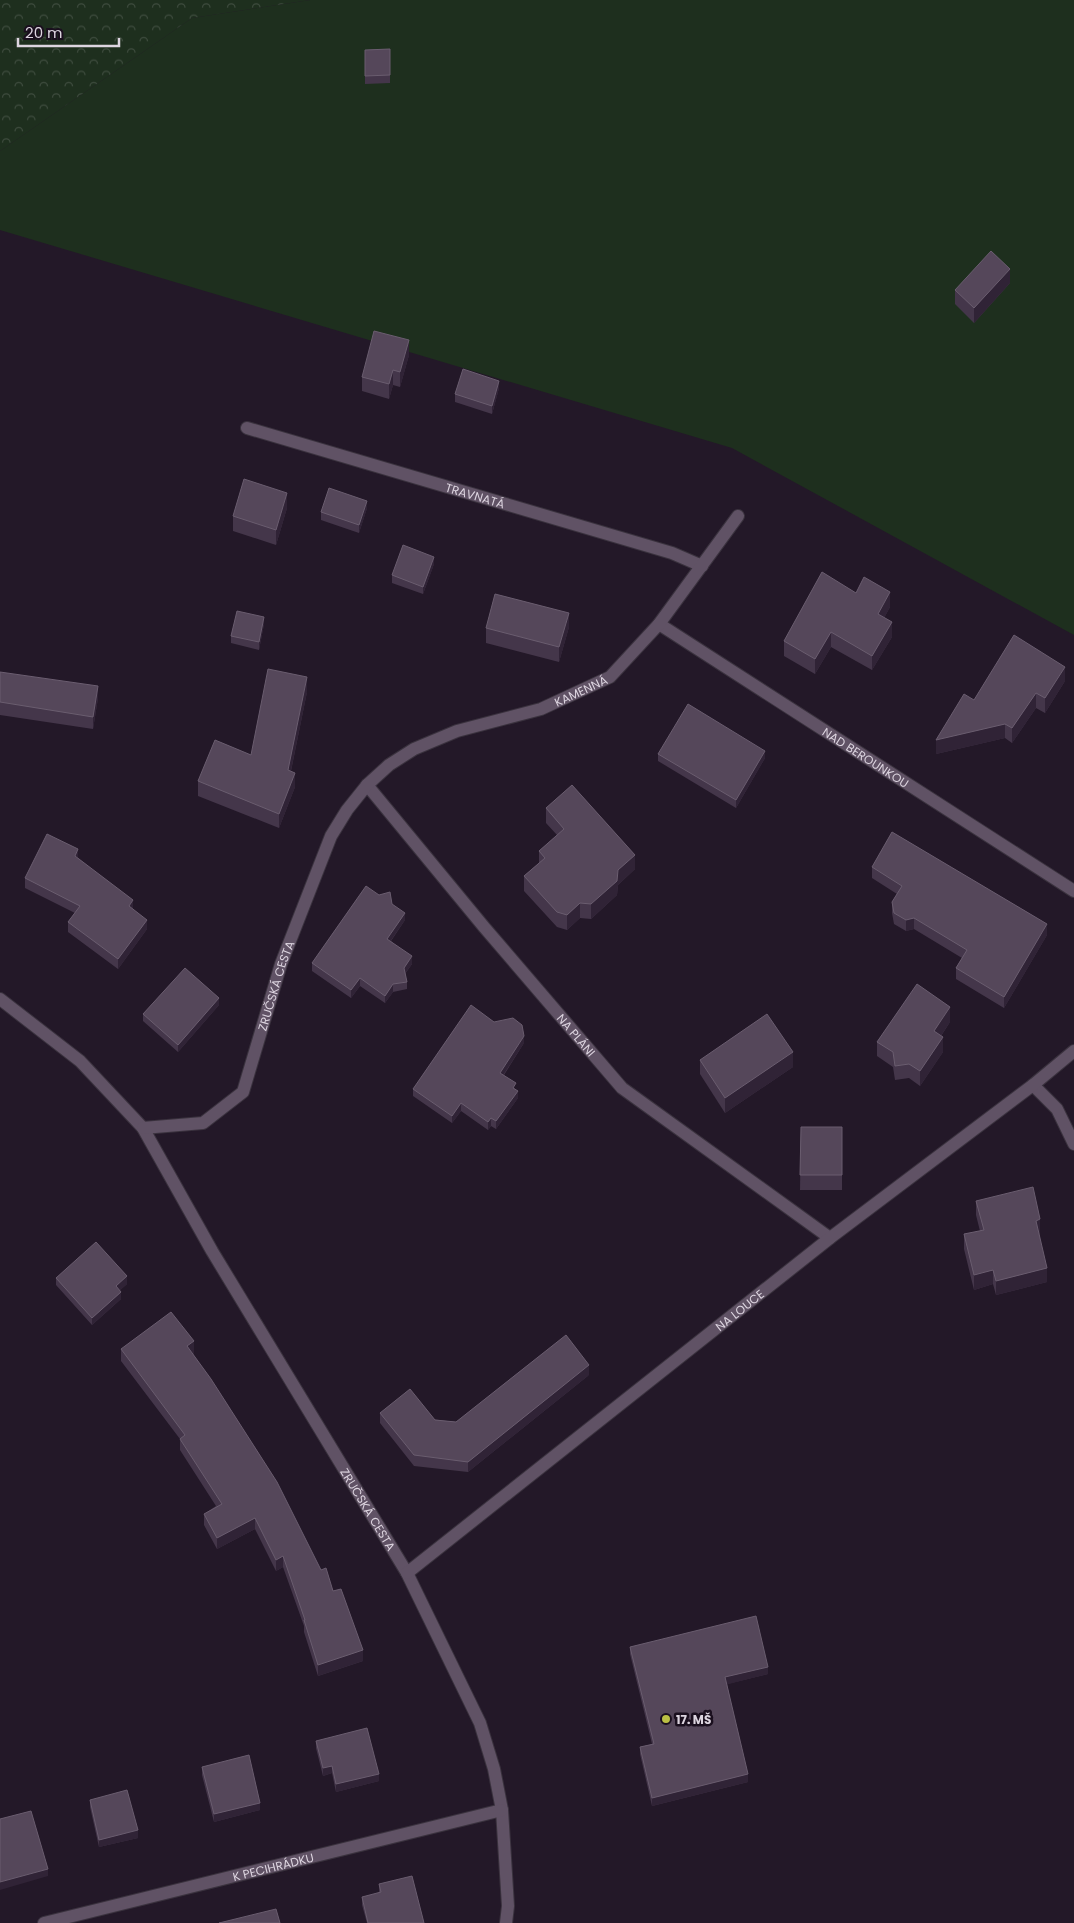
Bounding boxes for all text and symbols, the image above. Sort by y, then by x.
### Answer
scale bar [18,15,119,47]
text: 20 m [25,22,63,43]
street label: TRAVNATÁ [444,478,507,512]
street label: KAMENNÁ [551,671,610,710]
street label: NAD BEROUNKOU [819,723,912,791]
street label: ZRUČSKÁ CESTA [253,938,298,1033]
street label: NA PLÁNI [553,1010,600,1060]
street label: NA LOUCE [711,1285,767,1334]
street label: ZRUČSKÁ CESTA [337,1465,400,1554]
place label: 17. MŠ [676,1711,711,1728]
marker: 17. MŠ [660,1713,672,1725]
street label: K PECIHRÁDKU [231,1848,316,1885]

